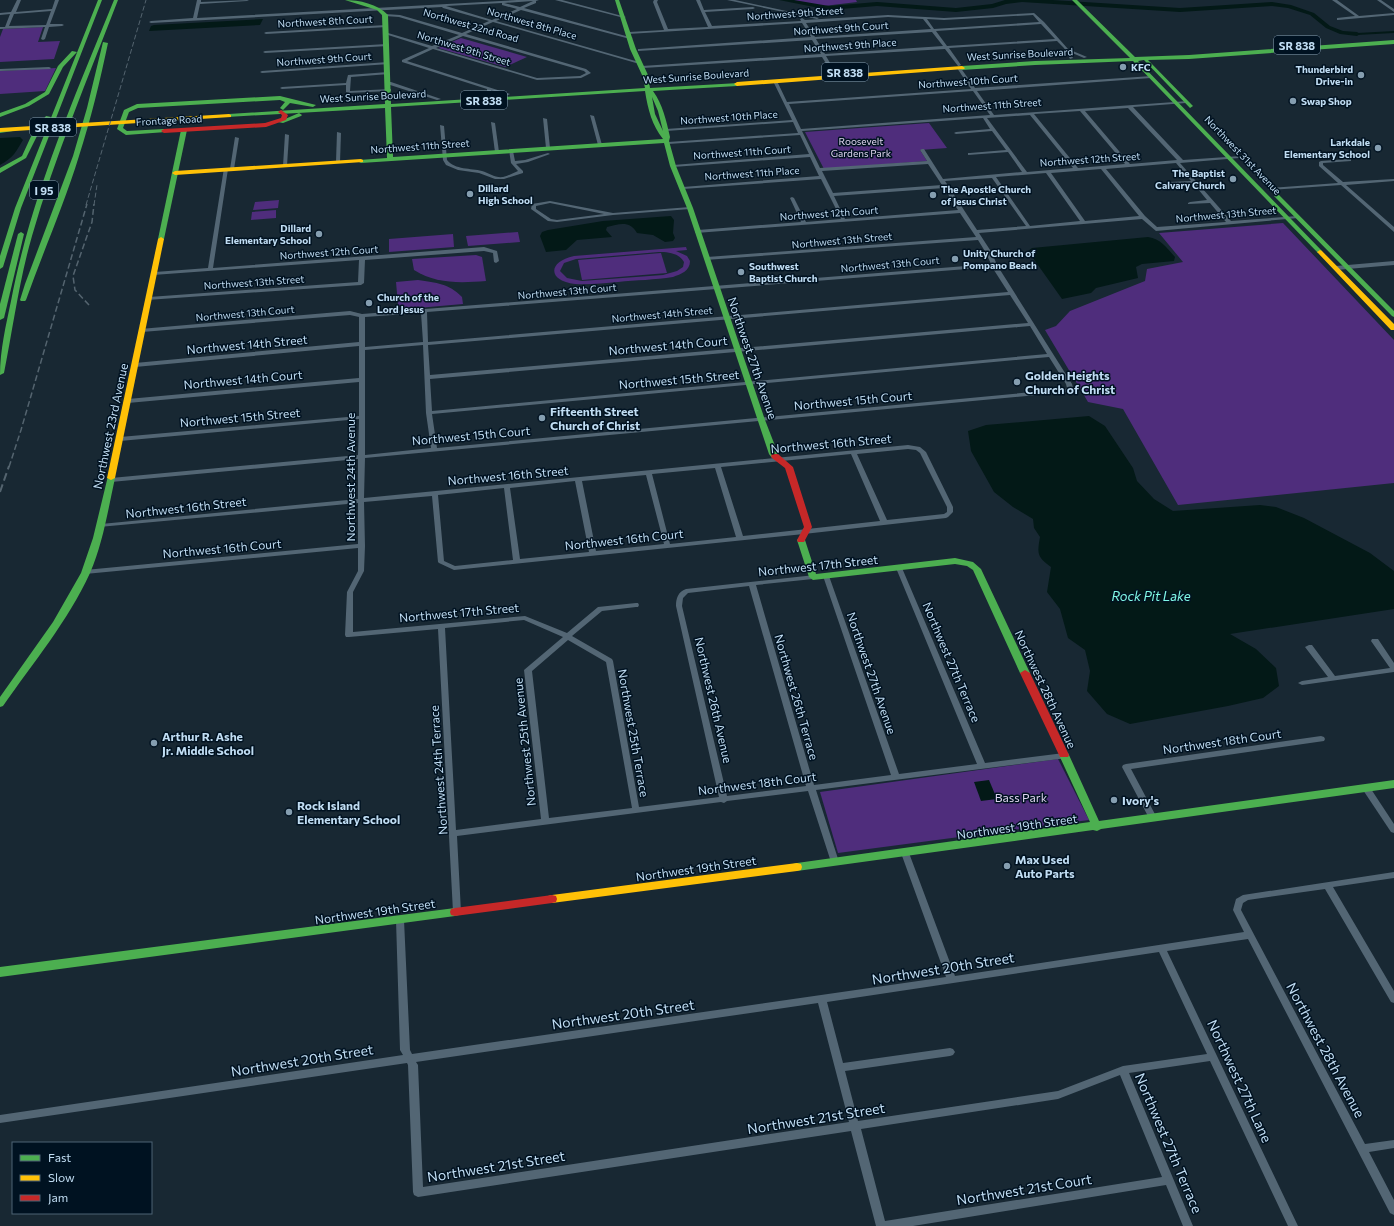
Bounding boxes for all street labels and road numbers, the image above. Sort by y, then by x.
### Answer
street label: Northwest 8th Place [486,4,578,42]
street label: Northwest 9th Street [746,4,844,22]
street label: Northwest 22nd Road [422,6,520,44]
street label: Northwest 8th Court [277,13,373,29]
street label: Northwest 9th Court [793,19,889,37]
street label: Northwest 9th Street [416,28,512,68]
street label: Northwest 9th Place [803,36,897,54]
road number: SR 838 [1274,36,1320,54]
street label: West Sunrise Boulevard [967,45,1074,63]
street label: Northwest 9th Court [276,50,372,68]
road number: SR 838 [822,63,868,81]
street label: West Sunrise Boulevard [643,66,750,86]
street label: Northwest 10th Court [918,72,1018,90]
street label: West Sunrise Boulevard [320,87,427,105]
road number: SR 838 [461,91,507,109]
street label: Northwest 11th Street [942,96,1042,114]
street label: Northwest 10th Place [680,108,778,126]
street label: Frontage Road [136,112,203,128]
street label: Northwest 31st Avenue [1202,113,1284,197]
road number: SR 838 [30,118,76,136]
street label: Northwest 11th Street [370,137,470,155]
street label: Northwest 11th Court [693,143,791,161]
street label: Northwest 12th Street [1039,150,1141,168]
street label: Northwest 11th Place [704,164,800,182]
road number: I 95 [30,181,58,199]
street label: Northwest 12th Court [779,204,879,222]
street label: Northwest 13th Street [1175,204,1277,224]
street label: Northwest 13th Street [791,230,893,250]
street label: Northwest 12th Court [279,243,379,261]
street label: Northwest 13th Court [840,254,940,274]
street label: Northwest 13th Street [203,272,305,292]
street label: Northwest 13th Court [517,281,617,301]
street label: Northwest 27th Avenue [726,295,780,421]
street label: Northwest 13th Court [195,303,295,323]
street label: Northwest 14th Street [611,304,713,324]
street label: Northwest 14th Street [186,332,308,356]
street label: Northwest 14th Court [608,333,728,357]
street label: Northwest 23rd Avenue [90,362,130,490]
street label: Northwest 14th Court [183,367,303,391]
street label: Northwest 15th Street [618,367,740,391]
street label: Northwest 15th Court [793,388,913,412]
street label: Northwest 15th Street [179,405,301,429]
street label: Northwest 24th Avenue [343,413,357,541]
street label: Northwest 15th Court [411,423,531,447]
street label: Northwest 16th Street [770,431,892,455]
street label: Northwest 16th Street [447,463,569,487]
street label: Northwest 16th Street [125,494,247,520]
street label: Northwest 16th Court [564,526,684,552]
street label: Northwest 16th Court [162,536,282,560]
street label: Northwest 17th Street [757,552,879,578]
street label: Northwest 17th Street [398,600,520,624]
street label: Northwest 27th Terrace [920,600,984,724]
street label: Northwest 27th Avenue [845,610,899,736]
street label: Northwest 28th Avenue [1012,628,1080,750]
street label: Northwest 26th Terrace [772,633,822,761]
street label: Northwest 26th Avenue [693,636,735,764]
street label: Northwest 25th Terrace [616,668,652,798]
street label: Northwest 25th Avenue [510,677,538,807]
street label: Northwest 24th Terrace [426,705,450,835]
street label: Northwest 18th Court [1162,726,1282,756]
street label: Northwest 18th Court [697,769,817,797]
street label: Northwest 19th Street [956,811,1078,841]
street label: Northwest 19th Street [635,853,757,883]
street label: Northwest 19th Street [314,896,436,926]
street label: Northwest 20th Street [871,948,1016,988]
street label: Northwest 28th Avenue [1283,980,1369,1120]
street label: Northwest 20th Street [550,996,696,1032]
street label: Northwest 27th Lane [1204,1017,1276,1145]
street label: Northwest 20th Street [230,1040,375,1080]
street label: Northwest 27th Terrace [1132,1070,1206,1216]
street label: Northwest 21st Street [746,1099,886,1137]
street label: Northwest 21st Street [426,1147,566,1185]
street label: Northwest 21st Court [955,1170,1093,1208]

